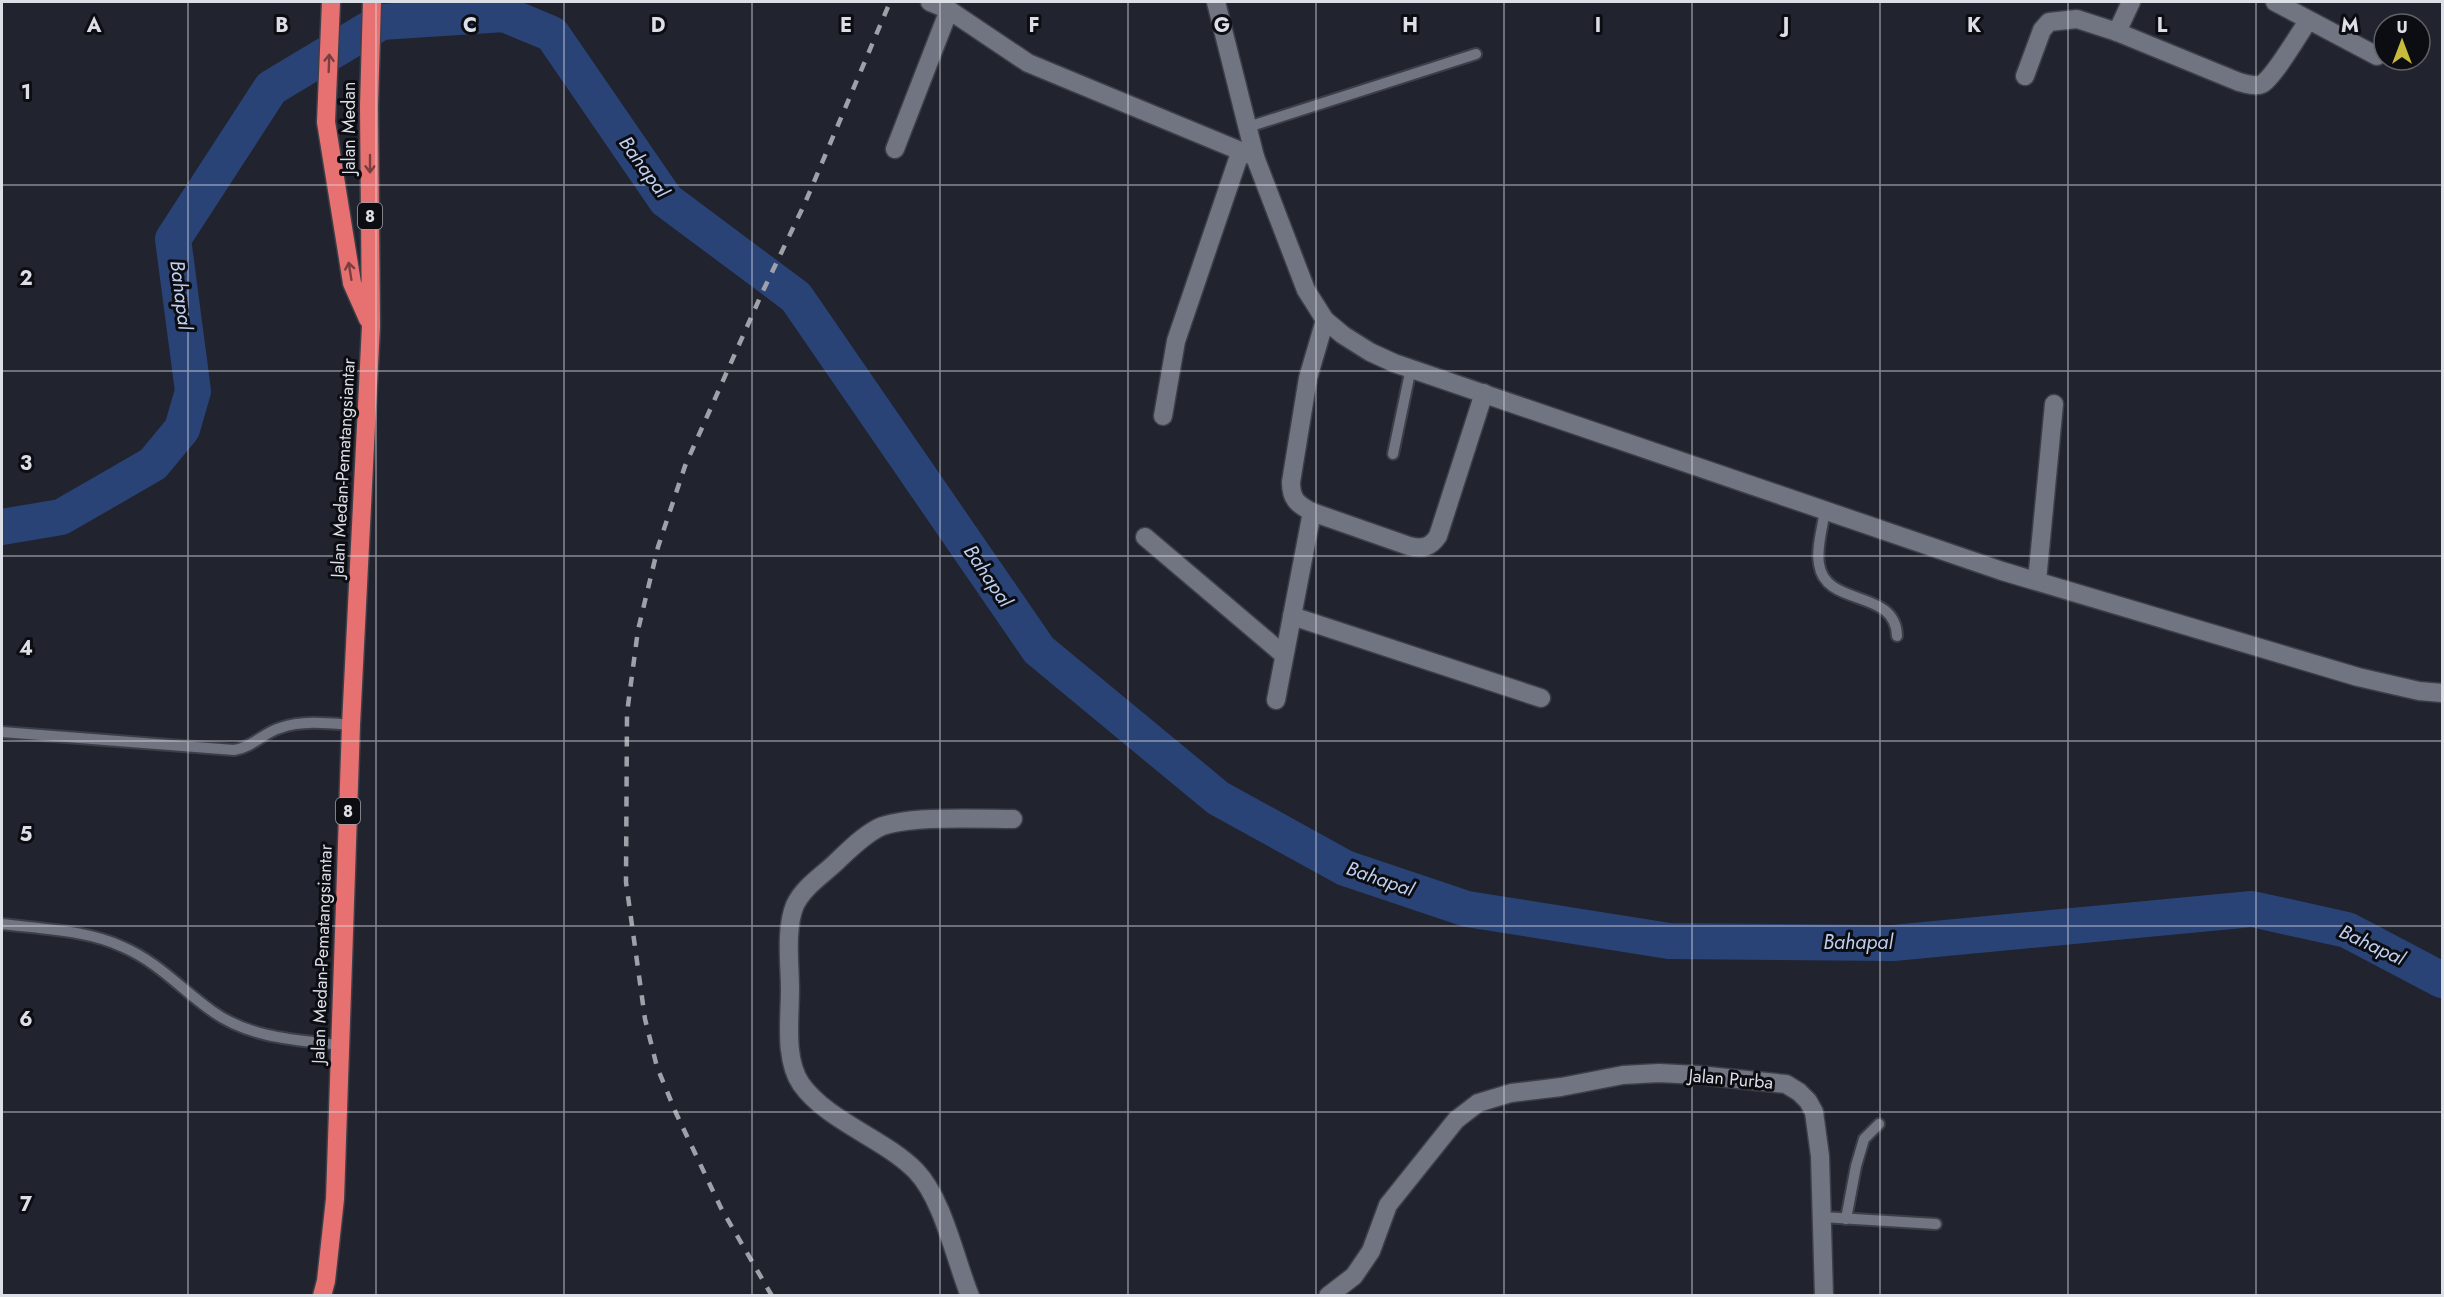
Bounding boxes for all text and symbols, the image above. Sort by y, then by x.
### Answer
text: A [86,11,102,40]
text: B [275,11,289,40]
text: C [463,11,477,40]
text: D [651,11,665,40]
text: E [840,11,852,40]
text: F [1028,11,1040,40]
text: G [1214,11,1230,40]
text: H [1402,11,1418,40]
text: I [1595,11,1601,40]
text: J [1779,11,1789,40]
text: K [1967,11,1981,40]
text: L [2157,11,2168,40]
text: M [2341,11,2359,40]
north arrow [2372,12,2432,72]
text: U [2396,16,2408,39]
one-way arrow [323,54,334,74]
text: 1 [21,78,31,107]
street label: Jalan Medan [336,82,362,176]
water label: Bahapal [612,130,677,205]
one-way arrow [364,154,376,174]
road number: 8 [358,203,382,229]
water label: Bahapal [162,259,200,333]
one-way arrow [345,262,356,282]
text: 2 [19,264,33,293]
street label: Jalan Medan-Pematangsiantar [324,357,362,580]
text: 3 [20,449,32,478]
water label: Bahapal [956,539,1020,614]
text: 4 [19,634,33,663]
road number: 8 [336,798,360,824]
text: 5 [20,820,33,849]
street label: Jalan Medan-Pematangsiantar [305,843,339,1066]
water label: Bahapal [1342,854,1419,905]
water label: Bahapal [2334,917,2411,974]
water label: Bahapal [1823,928,1894,957]
text: 6 [19,1005,33,1034]
street label: Jalan Purba [1686,1062,1774,1096]
text: 7 [20,1190,33,1219]

